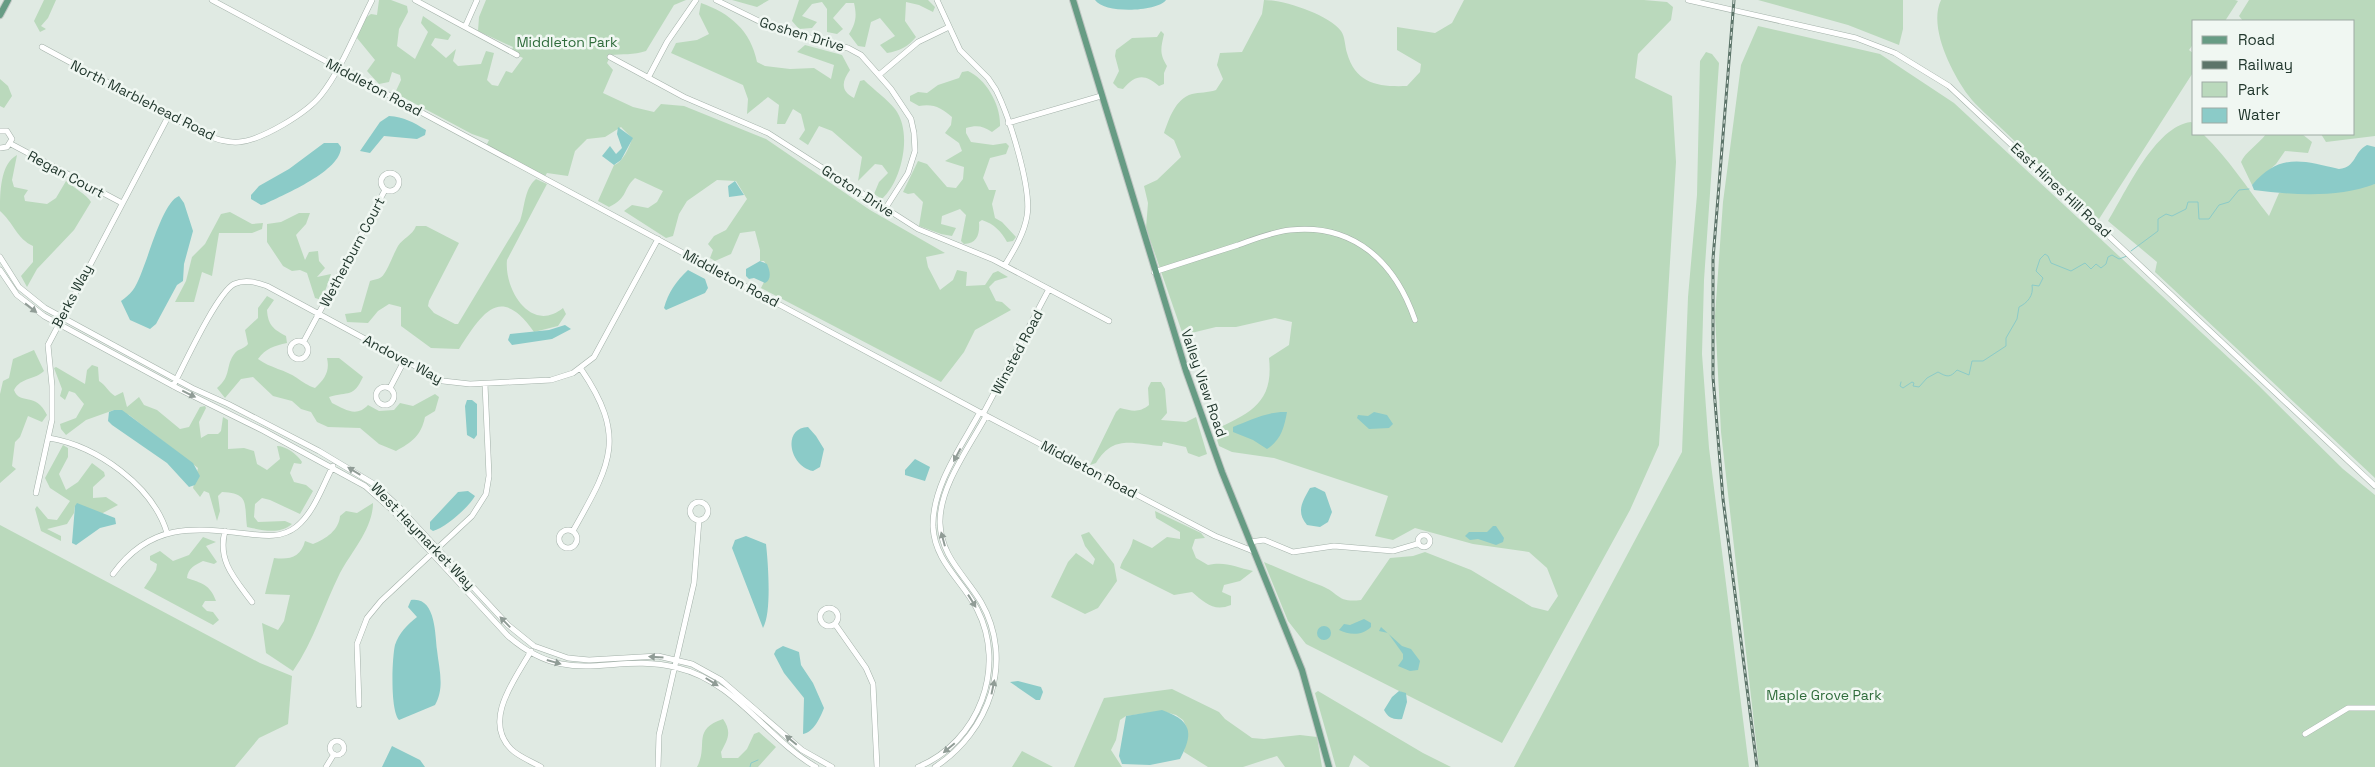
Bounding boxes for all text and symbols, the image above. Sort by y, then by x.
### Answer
street label: Goshen Drive [757,13,847,55]
legend [2192,20,2355,135]
text: Road [2238,30,2275,49]
park label: Middleton Park [516,33,618,51]
street label: Middleton Road [323,54,425,120]
text: Railway [2238,55,2293,74]
street label: North Marblehead Road [68,56,218,144]
text: Park [2238,80,2269,99]
text: Water [2238,105,2281,124]
street label: East Hines Hill Road [2007,139,2115,241]
street label: Regan Court [25,146,107,202]
street label: Groton Drive [818,161,898,221]
street label: Wetherburn Court [316,194,388,310]
street label: Middleton Road [680,245,782,311]
street label: Berks Way [48,261,96,331]
one-way arrow [24,302,37,313]
street label: Winsted Road [987,307,1047,397]
street label: Valley View Road [1177,327,1231,439]
street label: Andover Way [360,330,446,388]
one-way arrow [182,390,196,398]
street label: Middleton Road [1038,436,1140,502]
one-way arrow [952,449,961,462]
one-way arrow [347,466,360,475]
street label: West Haymarket Way [367,479,479,593]
one-way arrow [939,532,947,547]
one-way arrow [968,595,977,608]
one-way arrow [499,617,511,629]
one-way arrow [648,652,664,660]
one-way arrow [546,659,561,667]
one-way arrow [705,678,719,687]
one-way arrow [989,680,997,695]
park label: Maple Grove Park [1766,686,1882,704]
one-way arrow [785,735,798,746]
one-way arrow [942,743,955,754]

